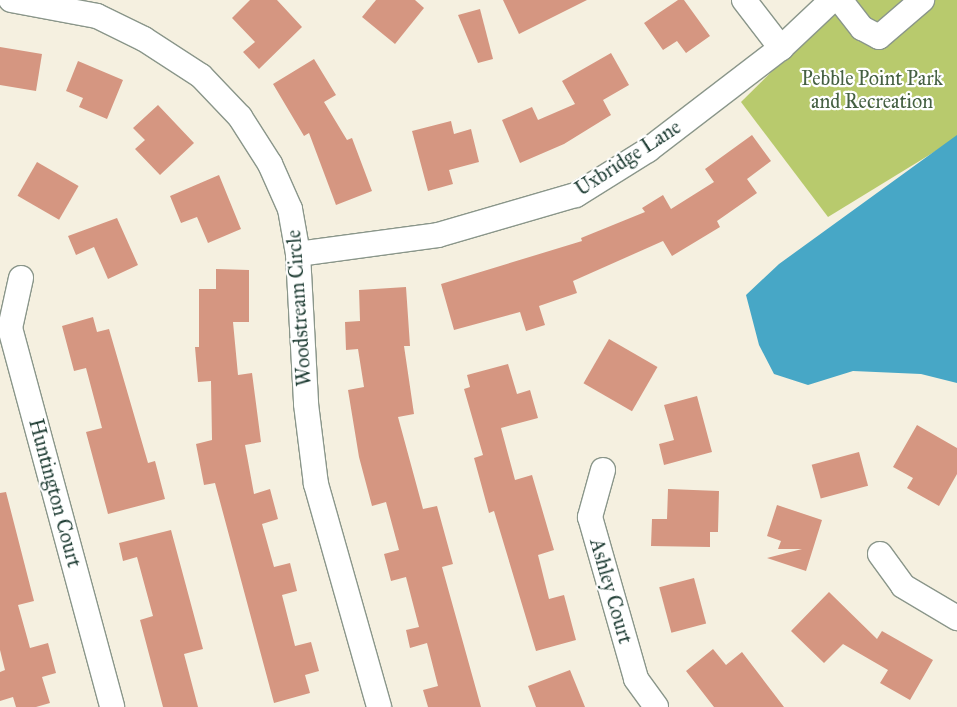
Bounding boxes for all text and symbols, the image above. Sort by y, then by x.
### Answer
park label: Pebble Point Park and Recreation [801,67,943,114]
street label: Uxbridge Lane [571,115,685,201]
street label: Woodstream Circle [282,229,316,387]
street label: Huntington Court [24,416,86,570]
street label: Ashley Court [585,536,637,646]

